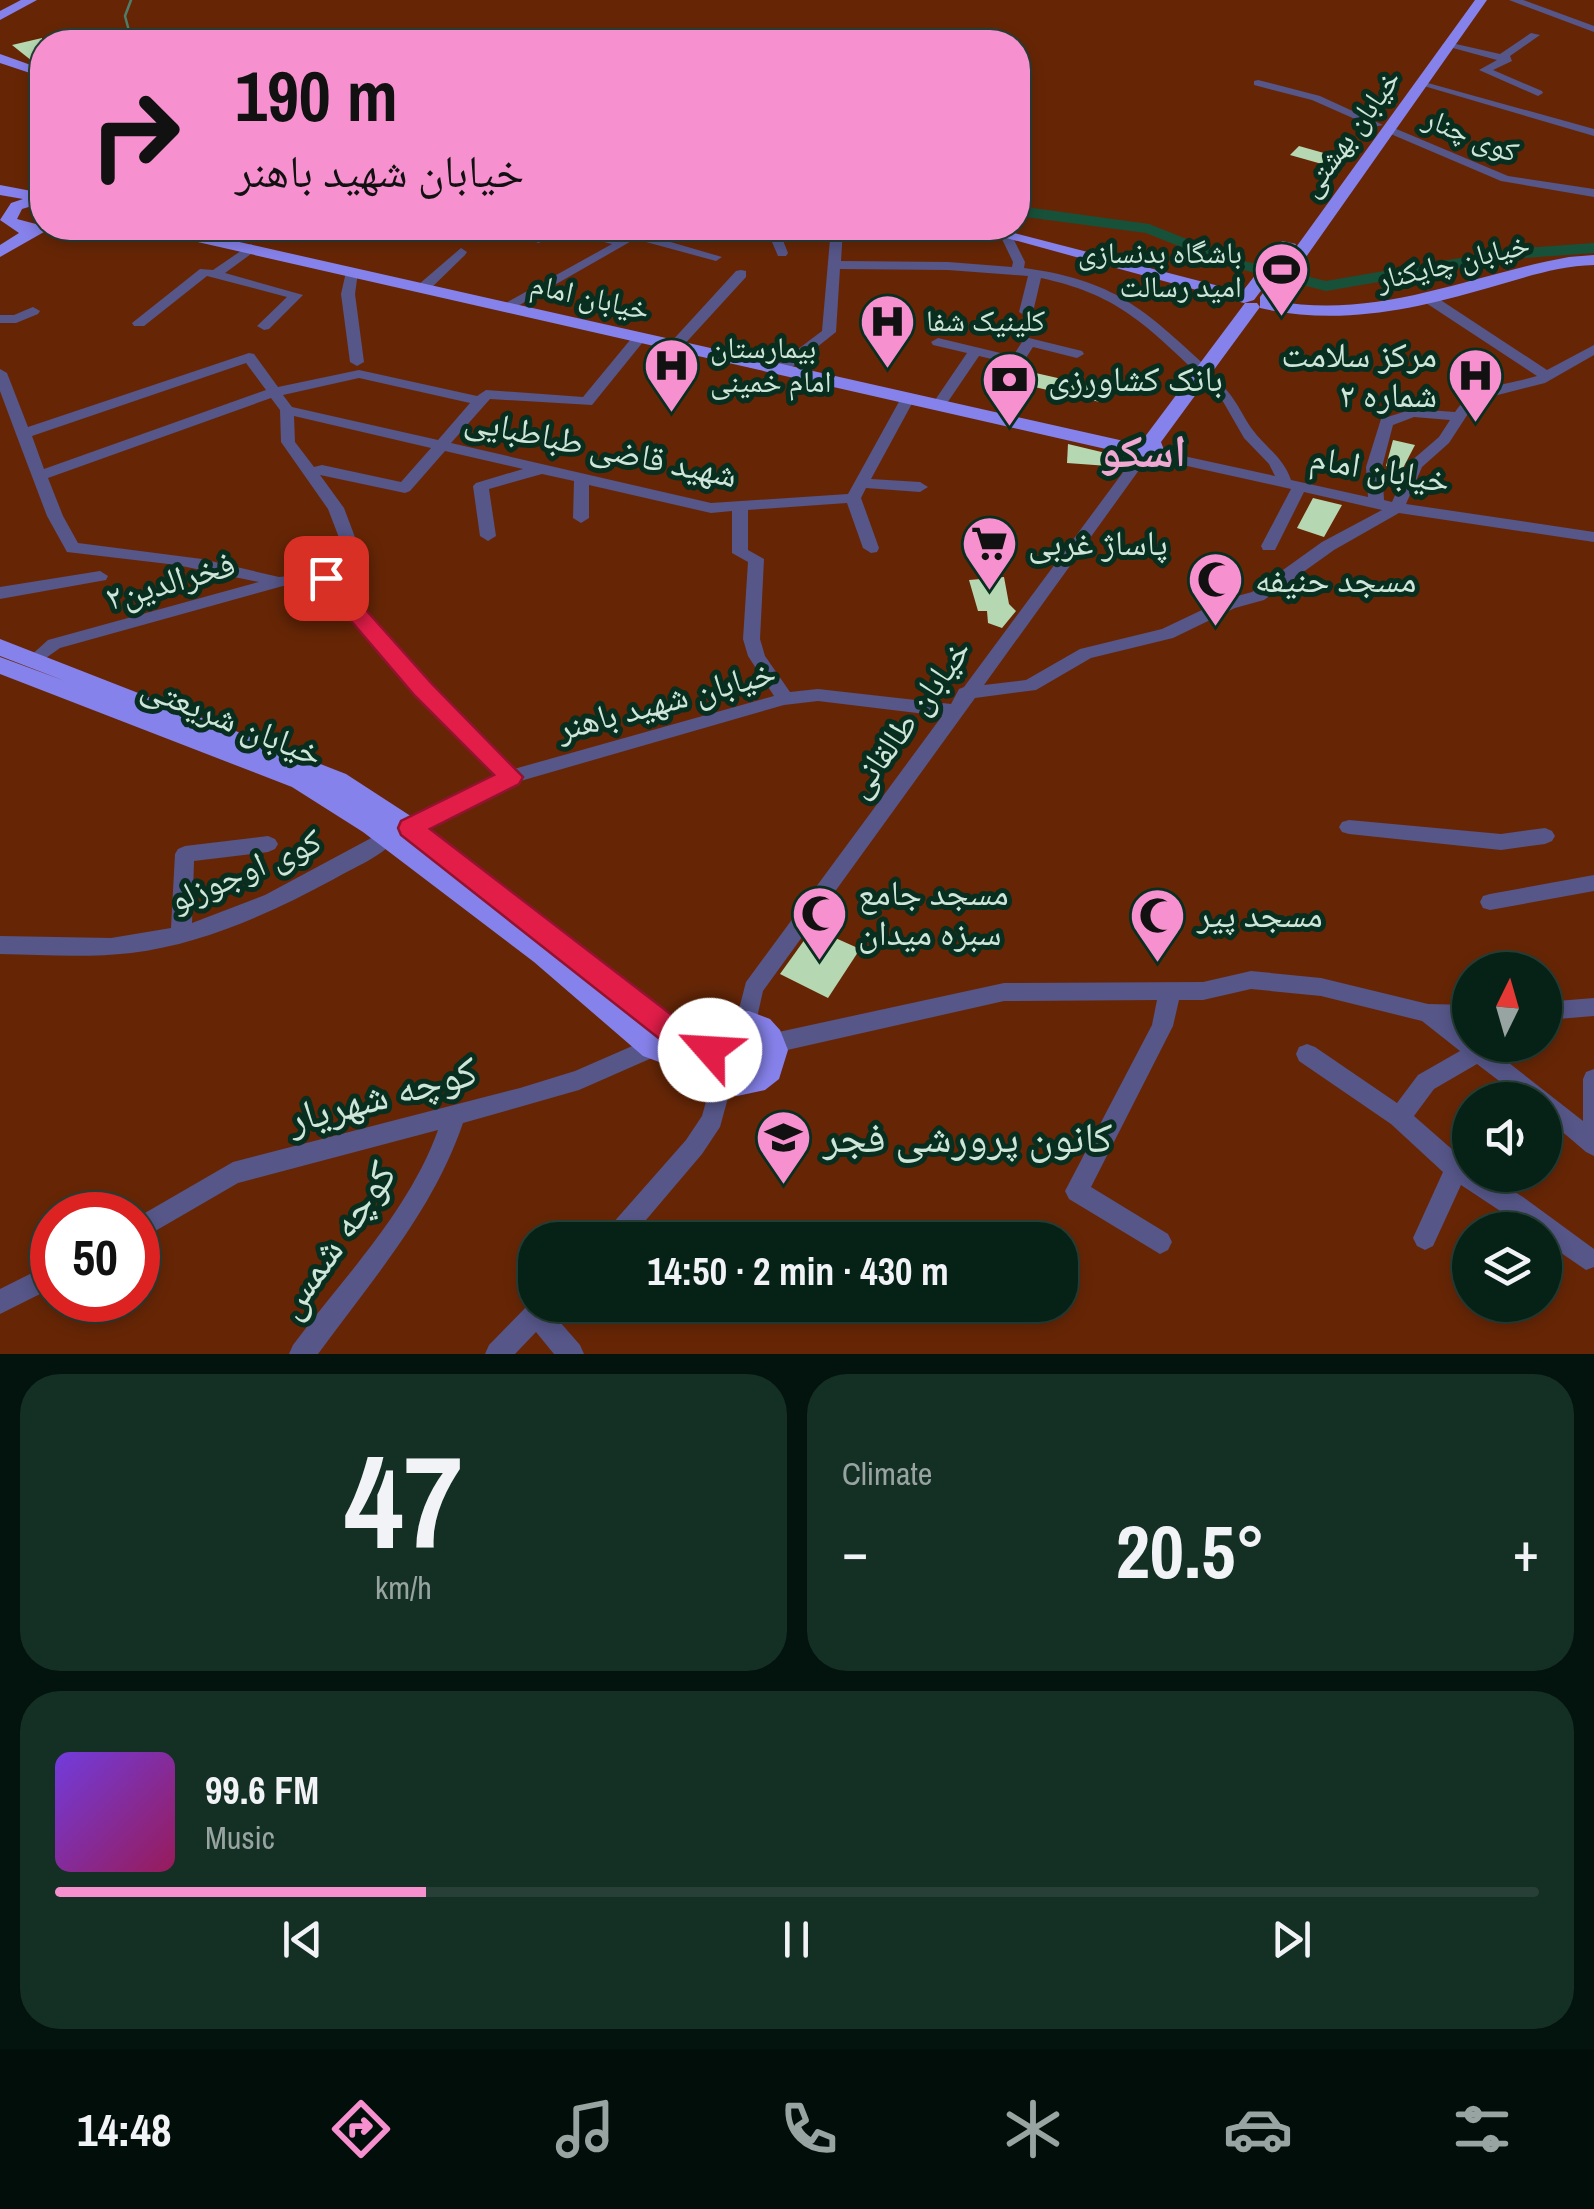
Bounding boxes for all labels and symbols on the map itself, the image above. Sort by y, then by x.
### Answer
street label: خیابان بهشتی [1289,60,1409,204]
street label: کوی چنار [1417,97,1525,171]
street label: خیابان چایکنار [1371,223,1533,300]
place label: باشگاه بدنسازی امید رسالت [1078,232,1242,306]
sports icon: باشگاه بدنسازی امید رسالت [1251,240,1311,319]
street label: خیابان امام [527,263,654,329]
hospital icon: کلینیک شفا [857,291,917,370]
place label: کلینیک شفا [926,300,1045,340]
place label: بیمارستان امام خمینی [710,327,832,401]
place label: مرکز سلامت شماره ۲ [1281,331,1437,418]
hospital icon: بیمارستان امام خمینی [641,335,701,414]
hospital icon: مرکز سلامت شماره ۲ [1446,345,1506,424]
bank icon: بانک کشاورزی [979,349,1039,428]
place label: بانک کشاورزی [1048,355,1223,402]
street label: شهید قاضی طباطبایی [461,395,741,498]
district label: اسکو [1099,420,1187,481]
street label: خیابان امام [1307,433,1454,504]
supermarket icon: پاساژ غربی [959,513,1019,592]
place label: پاساژ غربی [1028,519,1168,566]
pin [284,536,369,621]
street label: فخرالدین۲ [100,540,240,621]
mosque icon: مسجد حنیفه [1186,550,1246,629]
place label: مسجد حنیفه [1255,556,1417,603]
street label: خیابان طالقانی [834,629,981,807]
street label: خیابان شهید باهنر [550,648,781,752]
street label: خیابان شریعتی [135,662,330,777]
street label: کوی اوجوزلو [161,816,328,923]
place label: مسجد جامع سبزه میدان [858,869,1009,956]
mosque icon: مسجد جامع سبزه میدان [789,883,849,962]
mosque icon: مسجد پیر [1128,885,1188,964]
place label: مسجد پیر [1196,891,1323,938]
north arrow [1452,952,1562,1062]
position arrow [658,998,762,1102]
street label: کوچه شهریار [280,1042,483,1146]
school or university icon: کانون پرورشی فجر [754,1107,814,1186]
place label: کانون پرورشی فجر [822,1109,1112,1165]
street label: کوچه شمس [259,1149,409,1329]
speed limit sign: 50 [30,1192,160,1322]

